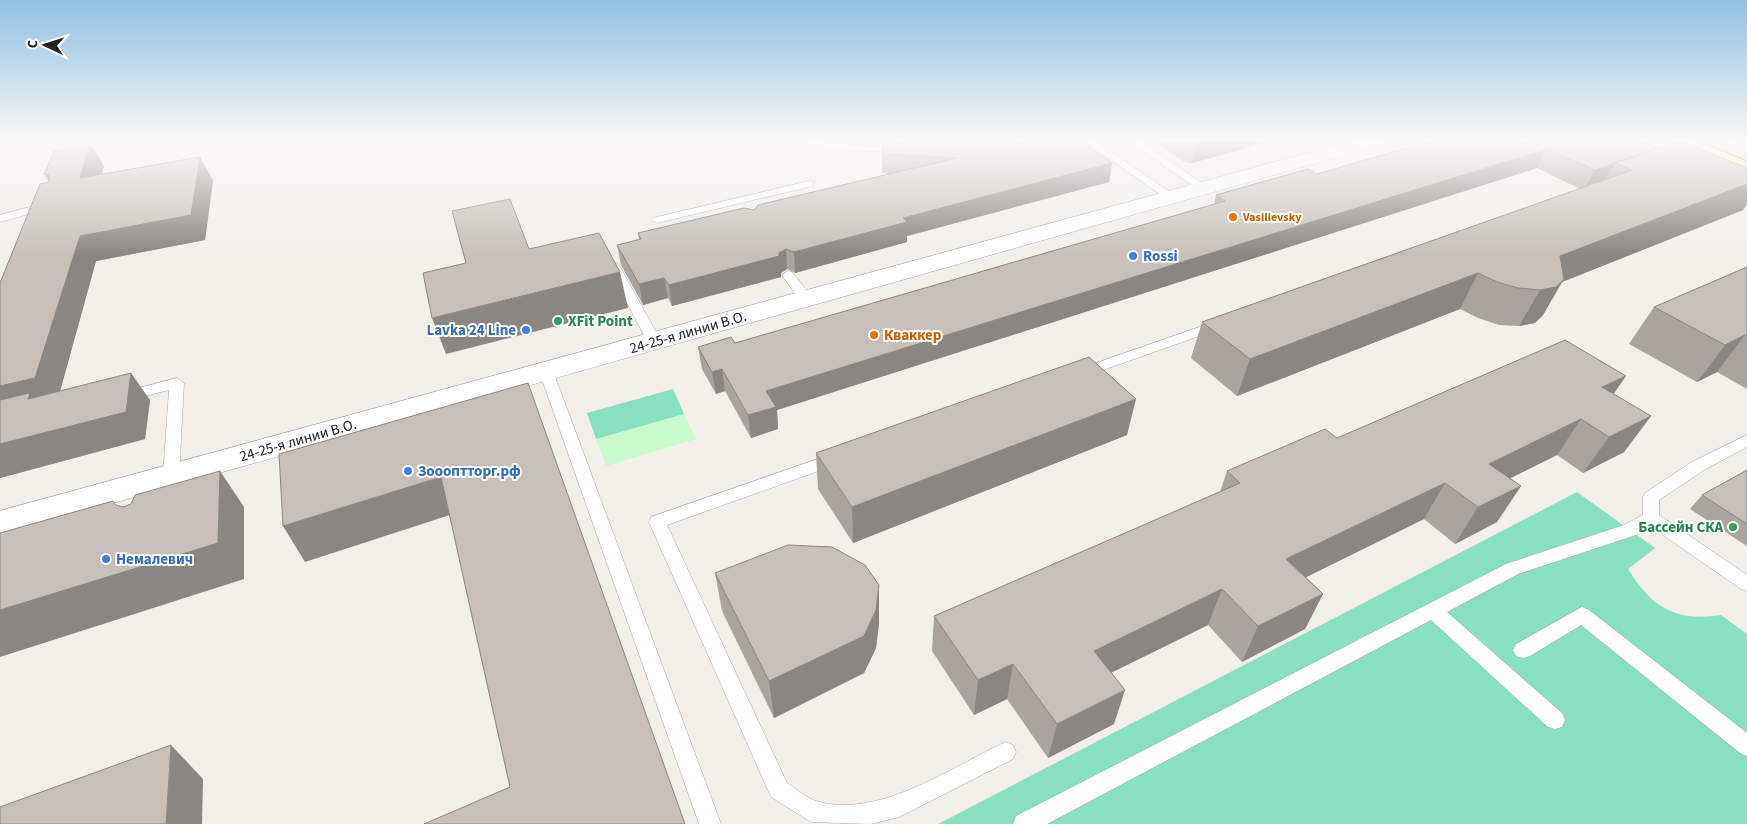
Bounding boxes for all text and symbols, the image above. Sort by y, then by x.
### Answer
north arrow [20,20,70,70]
text: С [23,39,43,49]
place label: Vasilievsky [1242,209,1302,226]
marker: Vasilievsky [1227,211,1239,223]
place label: Rossi [1143,246,1178,267]
marker: Rossi [1127,250,1139,262]
street label: 24-25-я линии В.О. [627,306,749,359]
place label: XFit Point [568,311,633,332]
marker: XFit Point [552,315,564,327]
place label: Lavka 24 Line [426,320,516,341]
marker: Lavka 24 Line [520,324,532,336]
place label: Кваккер [884,325,942,346]
marker: Кваккер [868,329,880,341]
street label: 24-25-я линии В.О. [237,414,359,467]
place label: Зоооптторг.рф [418,461,521,482]
marker: Зоооптторг.рф [402,465,414,477]
place label: Бассейн СКА [1638,517,1723,538]
marker: Бассейн СКА [1727,521,1739,533]
place label: Немалевич [116,549,193,570]
marker: Немалевич [100,553,112,565]

